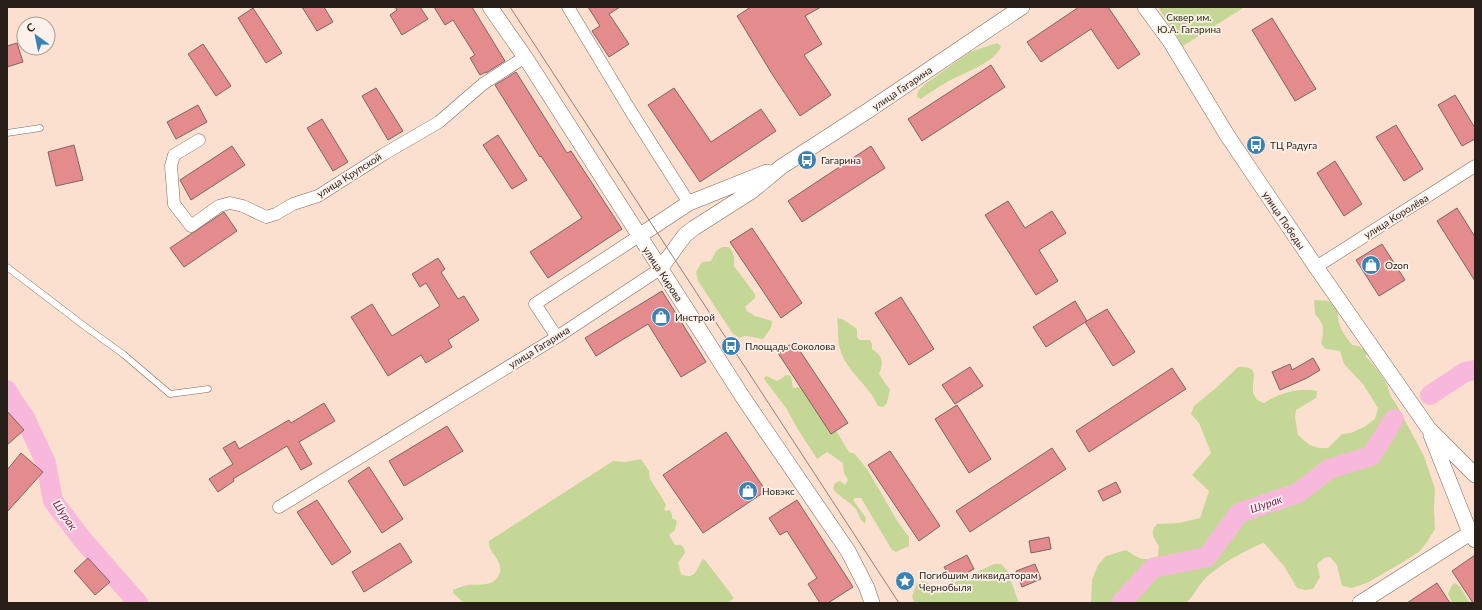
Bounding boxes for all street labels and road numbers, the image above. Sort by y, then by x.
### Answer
street label: улица Гагарина [870,64,934,112]
street label: улица Крупской [314,150,384,200]
street label: улица Победы [1260,189,1308,251]
street label: улица Королёва [1361,191,1431,241]
street label: улица Кирова [641,244,685,304]
street label: улица Гагарина [506,323,572,371]

